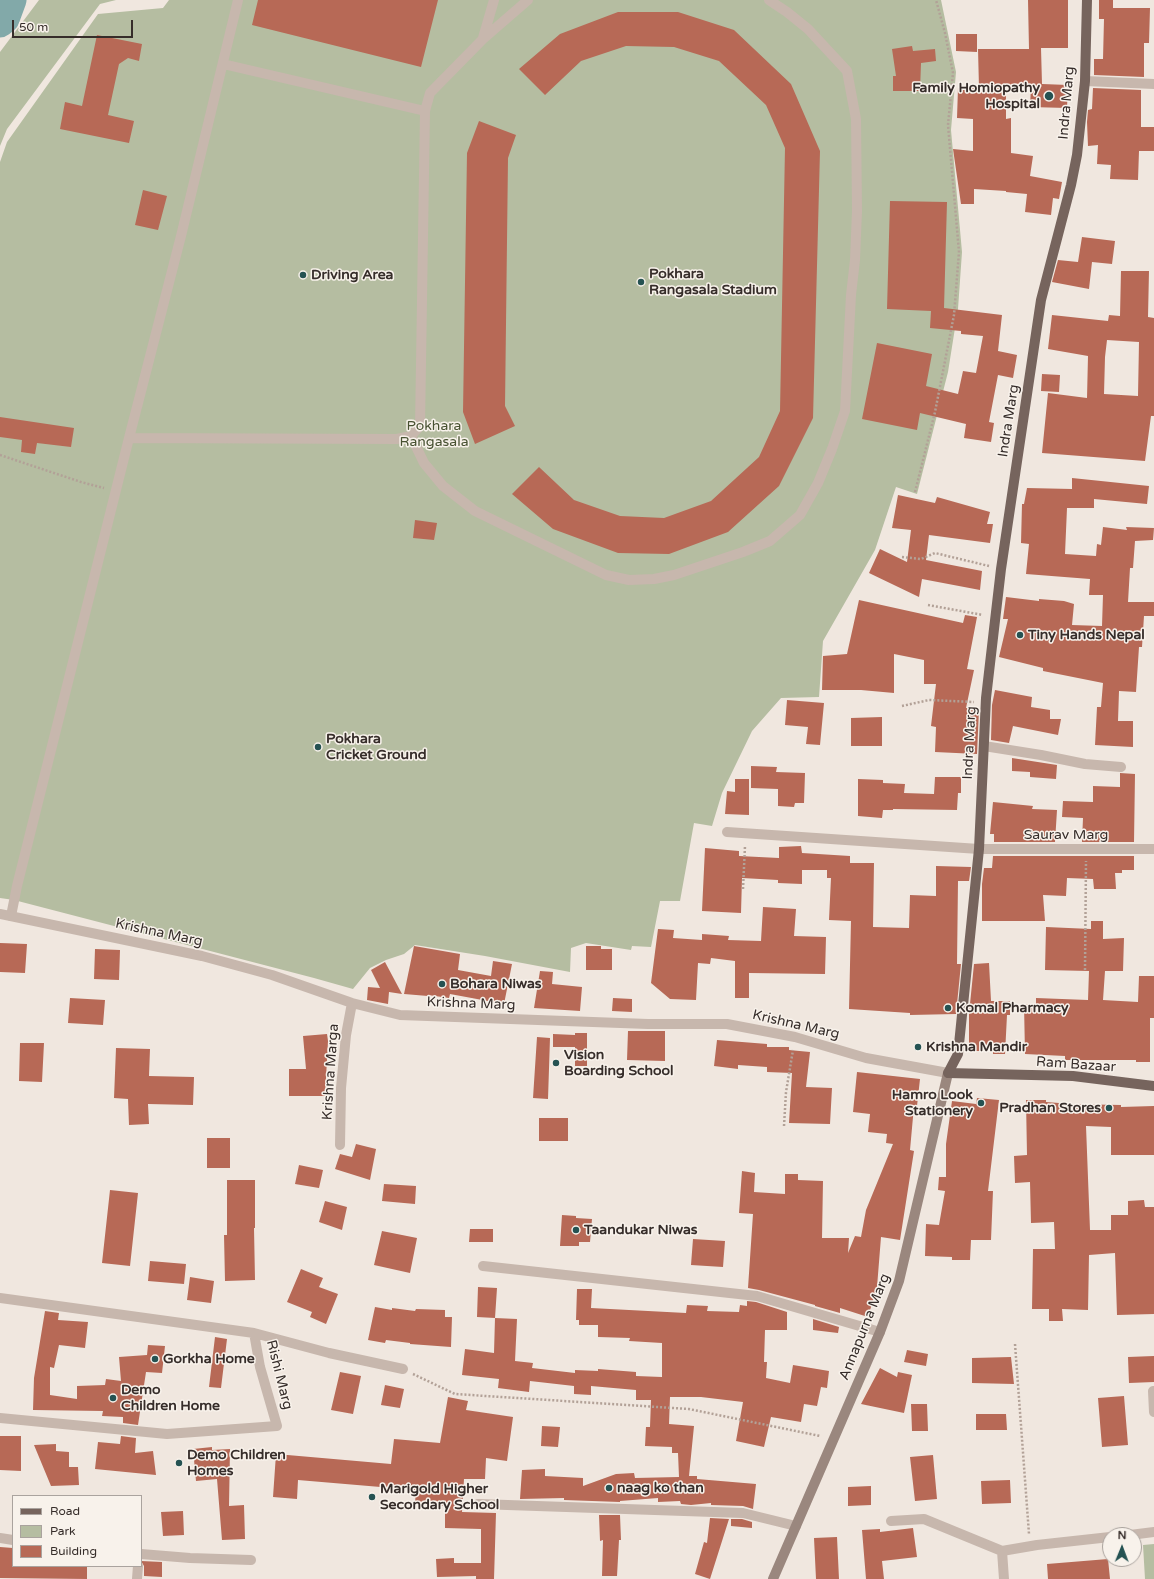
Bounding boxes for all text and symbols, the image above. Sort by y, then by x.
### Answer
scale bar [14,12,135,38]
text: 50 m [19,20,48,34]
street label: Indra Marg [1055,66,1079,140]
place label: Family Homiopathy Hospital [912,80,1040,112]
marker: Family Homiopathy Hospital [1043,90,1055,102]
place label: Pokhara Rangasala Stadium [649,266,777,298]
place label: Driving Area [311,267,393,283]
marker: Driving Area [298,270,308,280]
marker: Pokhara Rangasala Stadium [636,277,646,287]
street label: Indra Marg [995,383,1023,459]
park label: Pokhara Rangasala [399,418,469,450]
place label: Tiny Hands Nepal [1028,627,1145,643]
marker: Tiny Hands Nepal [1015,630,1025,640]
street label: Indra Marg [960,706,980,780]
place label: Pokhara Cricket Ground [326,731,427,764]
marker: Pokhara Cricket Ground [313,742,323,752]
street label: Saurav Marg [1024,827,1108,843]
street label: Krishna Marg [114,916,204,950]
place label: Bohara Niwas [450,976,542,992]
marker: Bohara Niwas [437,979,447,989]
street label: Krishna Marg [426,994,516,1014]
place label: Komal Pharmacy [956,1000,1069,1016]
marker: Komal Pharmacy [943,1003,953,1013]
street label: Krishna Marg [751,1007,841,1043]
street label: Krishna Marga [319,1023,343,1121]
place label: Krishna Mandir [926,1039,1027,1055]
marker: Krishna Mandir [913,1042,923,1052]
place label: Vision Boarding School [564,1047,674,1080]
street label: Ram Bazaar [1036,1054,1116,1076]
marker: Vision Boarding School [551,1058,561,1068]
place label: Hamro Look Stationery [892,1087,973,1120]
marker: Hamro Look Stationery [976,1098,986,1108]
place label: Pradhan Stores [999,1100,1101,1116]
marker: Pradhan Stores [1104,1103,1114,1113]
place label: Taandukar Niwas [584,1222,698,1238]
marker: Taandukar Niwas [571,1225,581,1235]
street label: Annapurna Marg [836,1271,894,1383]
street label: Rishi Marg [262,1338,296,1412]
place label: Gorkha Home [163,1351,255,1367]
marker: Gorkha Home [150,1354,160,1364]
place label: Demo Children Home [121,1382,220,1414]
marker: Demo Children Home [108,1393,118,1403]
place label: Demo Children Homes [187,1447,286,1480]
marker: Demo Children Homes [174,1458,184,1468]
place label: naag ko than [617,1480,704,1496]
place label: Marigold Higher Secondary School [380,1481,499,1514]
marker: naag ko than [604,1483,614,1493]
marker: Marigold Higher Secondary School [367,1492,377,1502]
legend [12,1495,142,1567]
text: Road [50,1504,80,1518]
text: Park [50,1524,76,1538]
north arrow [1102,1527,1142,1567]
text: N [1118,1529,1127,1542]
text: Building [50,1544,97,1558]

